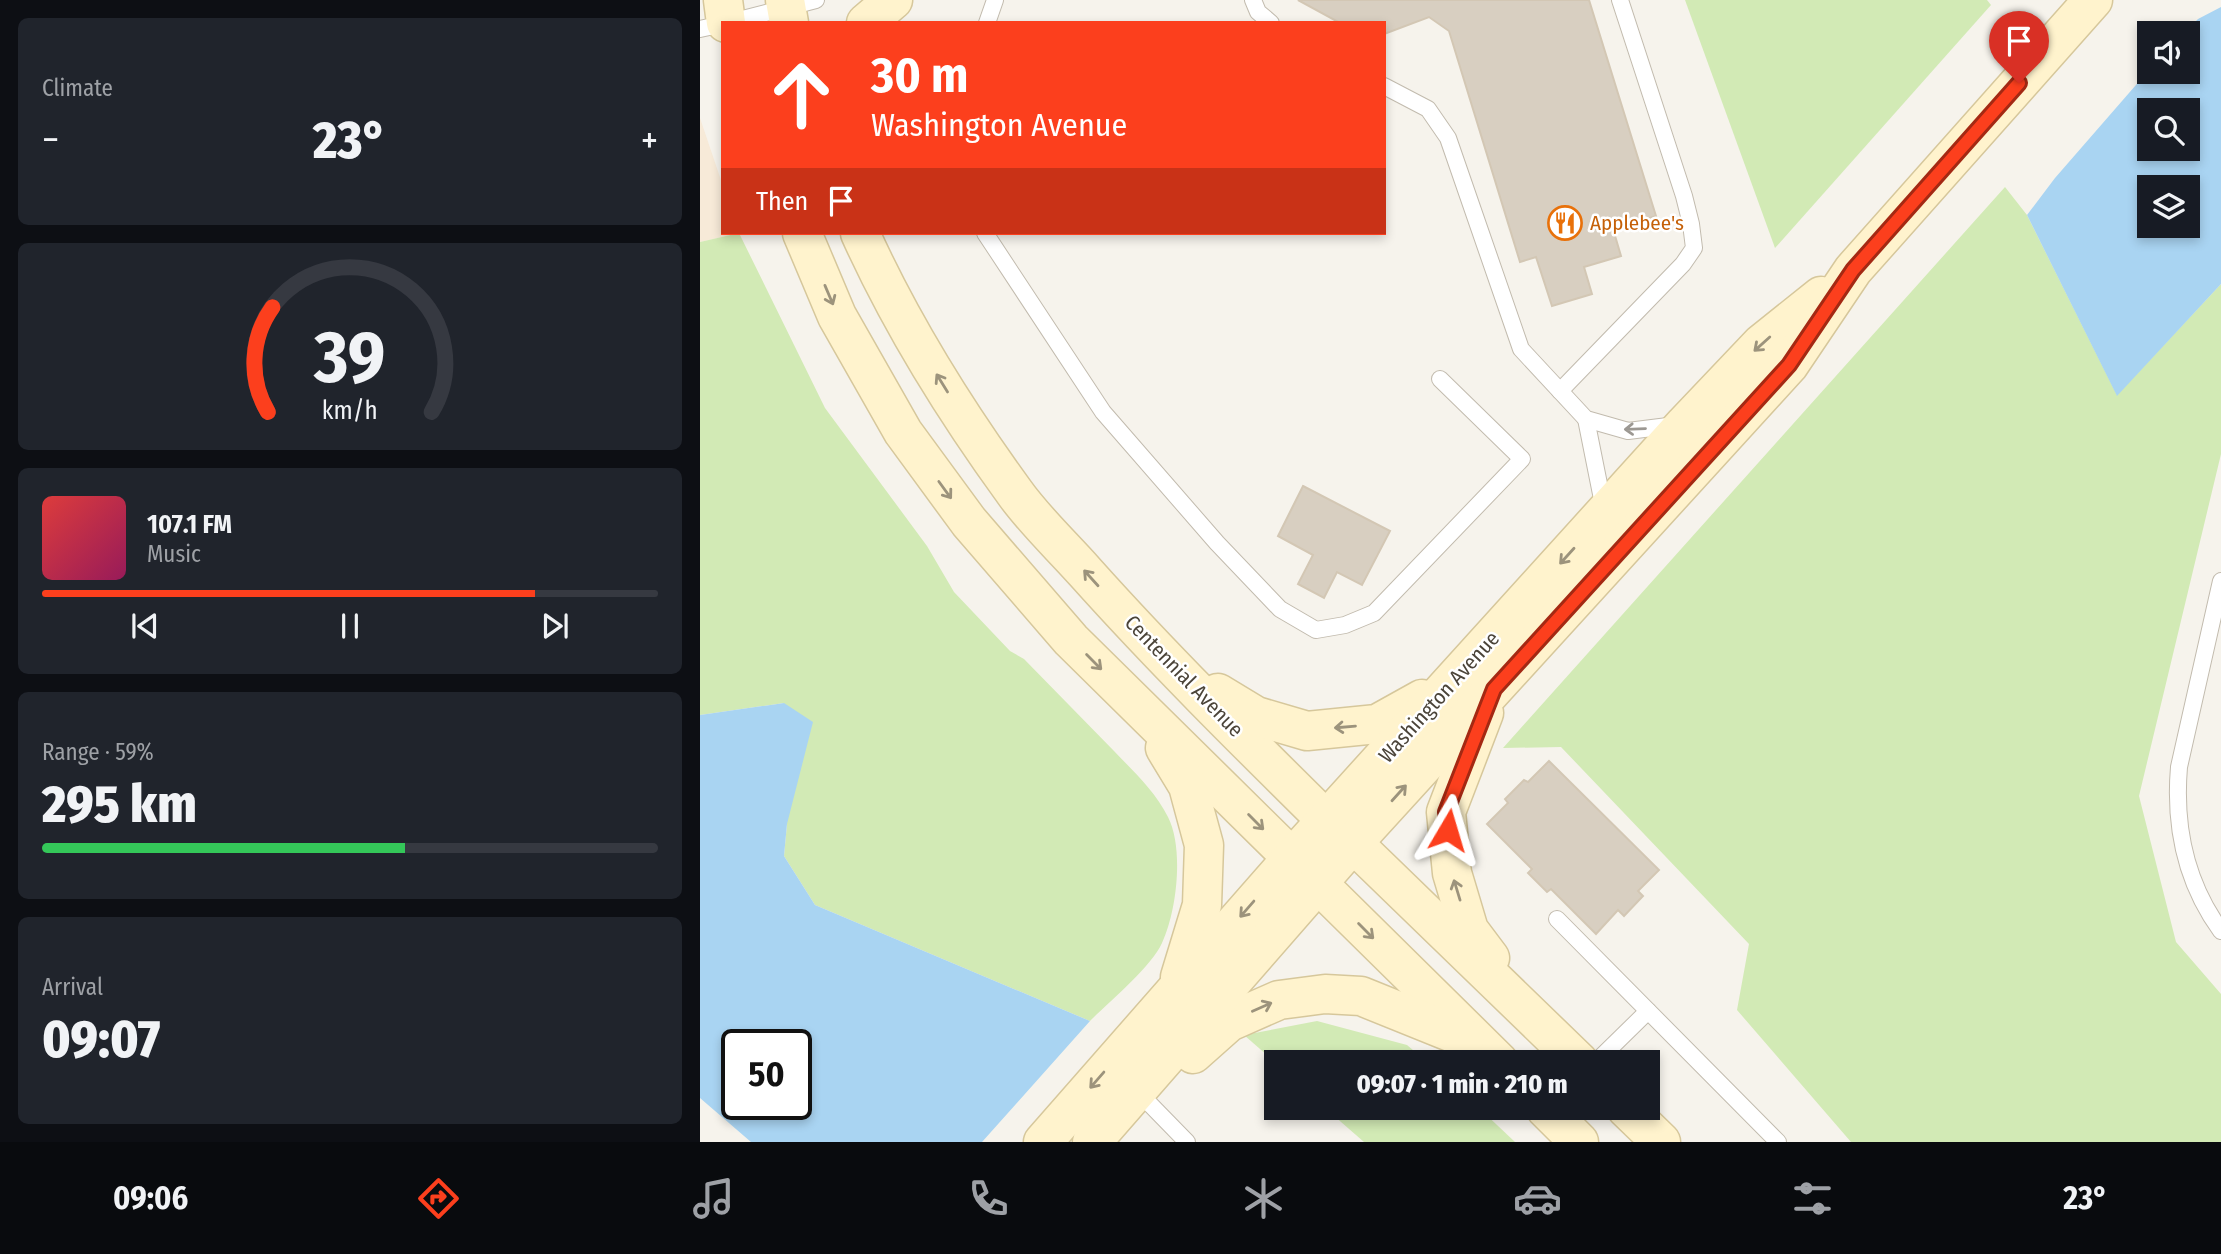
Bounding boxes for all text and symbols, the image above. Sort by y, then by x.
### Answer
pin [1989,11,2049,83]
map controls [2137,21,2200,238]
button: sound [2137,21,2200,84]
icon: arrive [2000,22,2038,60]
text: 30 m [871,46,969,105]
icon: ahead [756,49,847,140]
text: Climate [42,74,113,102]
button: search [2137,98,2200,161]
text: Washington Avenue [871,106,1127,144]
text: 23° [313,109,387,172]
text: − [42,117,59,163]
text: + [641,117,658,163]
button: layers [2137,175,2200,238]
icon: arrive [822,182,860,220]
text: Then [756,186,808,217]
restaurant icon: Applebee's [1546,204,1584,242]
place label: Applebee's [1590,210,1684,236]
one-way arrow [823,284,836,306]
text: 39 [313,315,386,402]
one-way arrow [1753,336,1771,352]
one-way arrow [934,373,948,393]
text: km/h [322,396,378,426]
one-way arrow [1624,423,1647,436]
one-way arrow [938,480,953,499]
text: 107.1 FM [147,509,232,540]
text: Music [147,540,201,568]
one-way arrow [1558,547,1575,564]
one-way arrow [1082,570,1099,587]
icon: previous [126,607,164,645]
icon: pause [331,607,369,645]
icon: next [536,607,574,645]
street label: Centennial Avenue [1119,610,1249,742]
street label: Washington Avenue [1373,626,1505,768]
one-way arrow [1085,653,1102,670]
one-way arrow [1334,721,1357,734]
text: Range · 59% [42,738,154,766]
text: 295 km [42,773,197,836]
one-way arrow [1391,784,1407,802]
position arrow [1411,793,1485,867]
one-way arrow [1247,813,1264,830]
one-way arrow [1450,879,1463,901]
one-way arrow [1239,900,1255,918]
one-way arrow [1358,922,1375,939]
text: Arrival [42,973,103,1001]
one-way arrow [1251,1000,1272,1013]
text: 09:07 [42,1008,160,1071]
speed limit sign: 50 [721,1029,812,1120]
text: 09:07 · 1 min · 210 m [1356,1069,1568,1100]
one-way arrow [1089,1071,1105,1089]
icon: directions [414,1174,463,1223]
icon: music [689,1174,738,1223]
icon: phone [964,1174,1013,1223]
icon: climate [1239,1174,1288,1223]
icon: car [1513,1174,1562,1223]
icon: filters [1788,1174,1837,1223]
text: 09:06 [113,1179,188,1217]
text: 23° [2063,1179,2108,1217]

